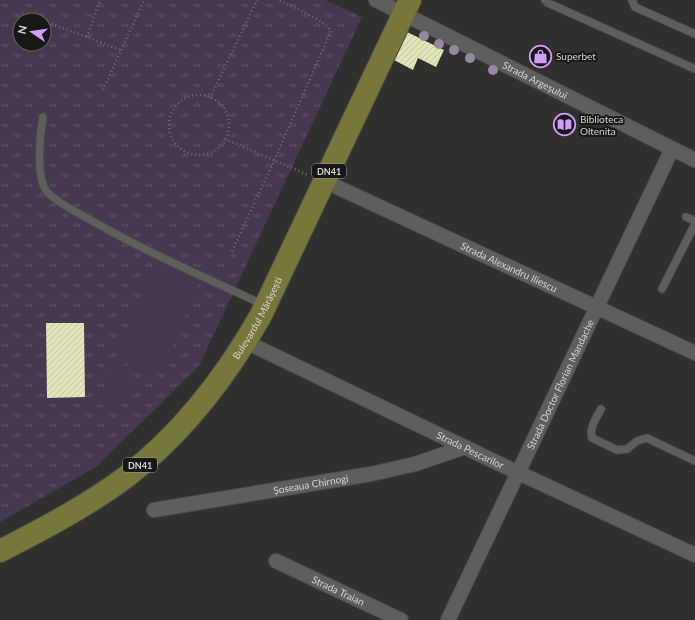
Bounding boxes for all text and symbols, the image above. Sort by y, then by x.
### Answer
north arrow [12,12,52,52]
text: N [14,24,29,35]
shop icon: Superbet [527,43,553,69]
place label: Superbet [556,50,596,62]
street label: Strada Argeșului [501,58,570,101]
library icon: Biblioteca Oltenita [552,112,578,138]
place label: Biblioteca Oltenita [580,113,623,137]
road number: DN41 [312,164,346,178]
street label: Strada Alexandru Iliescu [459,239,559,294]
street label: Bulevardul Mărășești [230,275,284,361]
street label: Strada Doctor Florian Mandache [524,317,596,451]
street label: Strada Pescarilor [435,429,506,471]
road number: DN41 [123,458,157,472]
street label: Șoseaua Chirnogi [272,472,349,496]
street label: Strada Traian [310,573,367,608]

